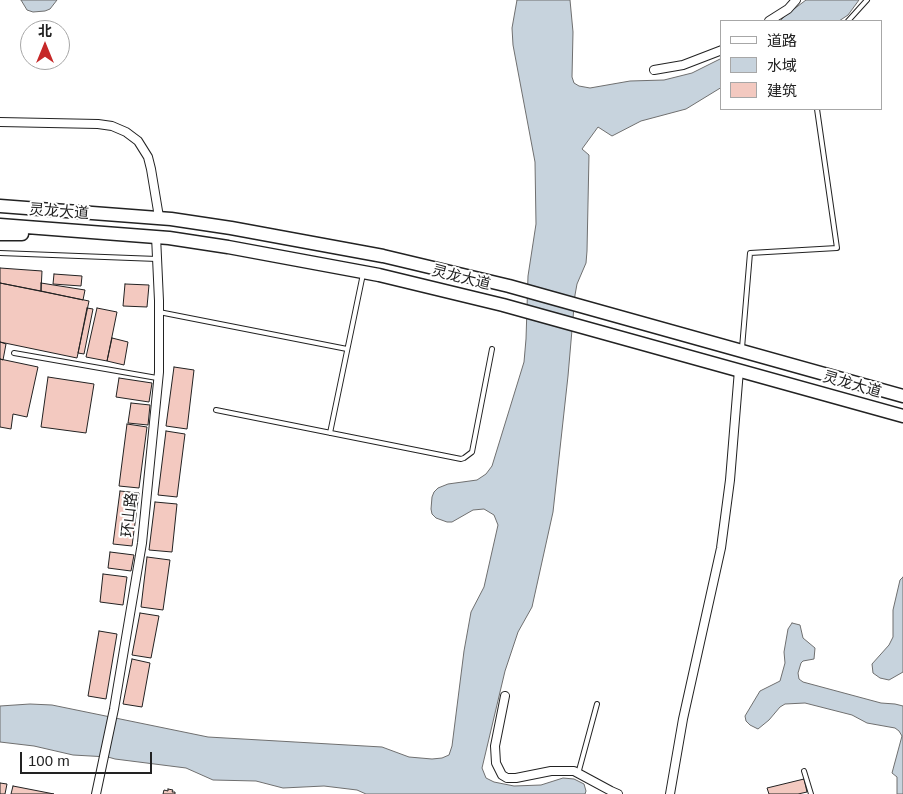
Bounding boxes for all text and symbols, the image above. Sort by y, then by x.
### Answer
north arrow [20,20,70,70]
legend [720,20,883,110]
text: 北 [38,23,52,39]
text: 道路 [767,32,797,49]
text: 水域 [767,57,797,74]
text: 建筑 [767,82,797,99]
street label: 灵龙大道 [28,201,90,223]
street label: 灵龙大道 [430,262,492,294]
street label: 灵龙大道 [821,368,883,402]
street label: 环山路 [119,492,141,538]
scale bar [22,742,155,774]
text: 100 m [28,752,70,769]

